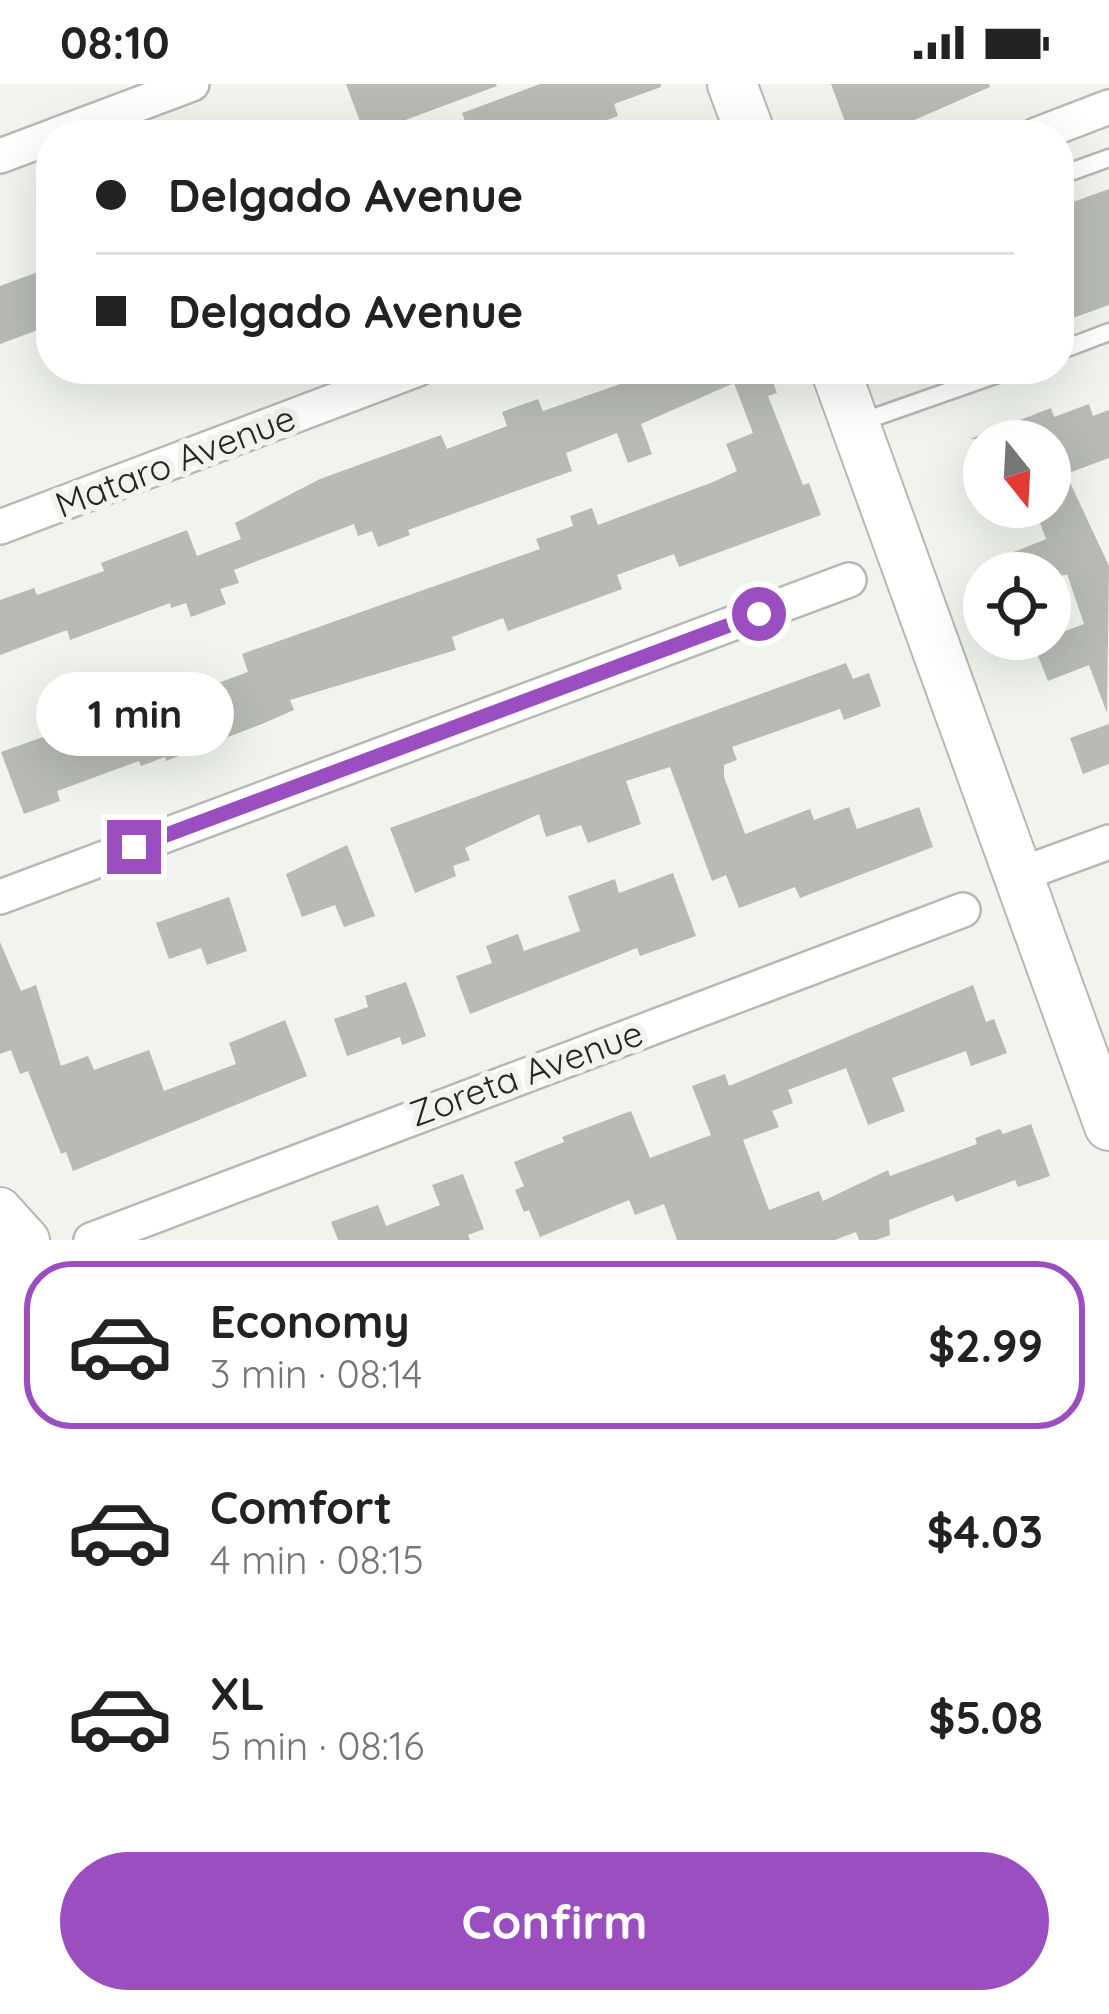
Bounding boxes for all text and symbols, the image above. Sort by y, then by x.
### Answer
text: 08:10 [60,14,170,70]
text: Delgado Avenue [168,167,523,223]
text: Delgado Avenue [168,283,523,339]
street label: Mataro Avenue [48,394,301,527]
north arrow [963,420,1071,528]
map controls [963,420,1071,660]
button: locate [963,552,1071,660]
route start [732,587,786,641]
callout: 1 min [35,673,233,757]
text: 1 min [88,689,182,738]
route end [107,820,161,874]
street label: Zoreta Avenue [403,1009,649,1136]
icon: car [66,1291,174,1399]
text: Economy [210,1293,410,1349]
text: $2.99 [928,1317,1043,1373]
text: 3 min · 08:14 [210,1349,422,1398]
icon: car [66,1477,174,1585]
text: Comfort [210,1479,392,1535]
text: $4.03 [927,1503,1043,1559]
text: 4 min · 08:15 [210,1535,424,1584]
icon: car [66,1663,174,1771]
text: XL [210,1665,265,1721]
text: $5.08 [929,1689,1043,1745]
text: 5 min · 08:16 [210,1721,424,1770]
button: Confirm [60,1852,1049,1990]

